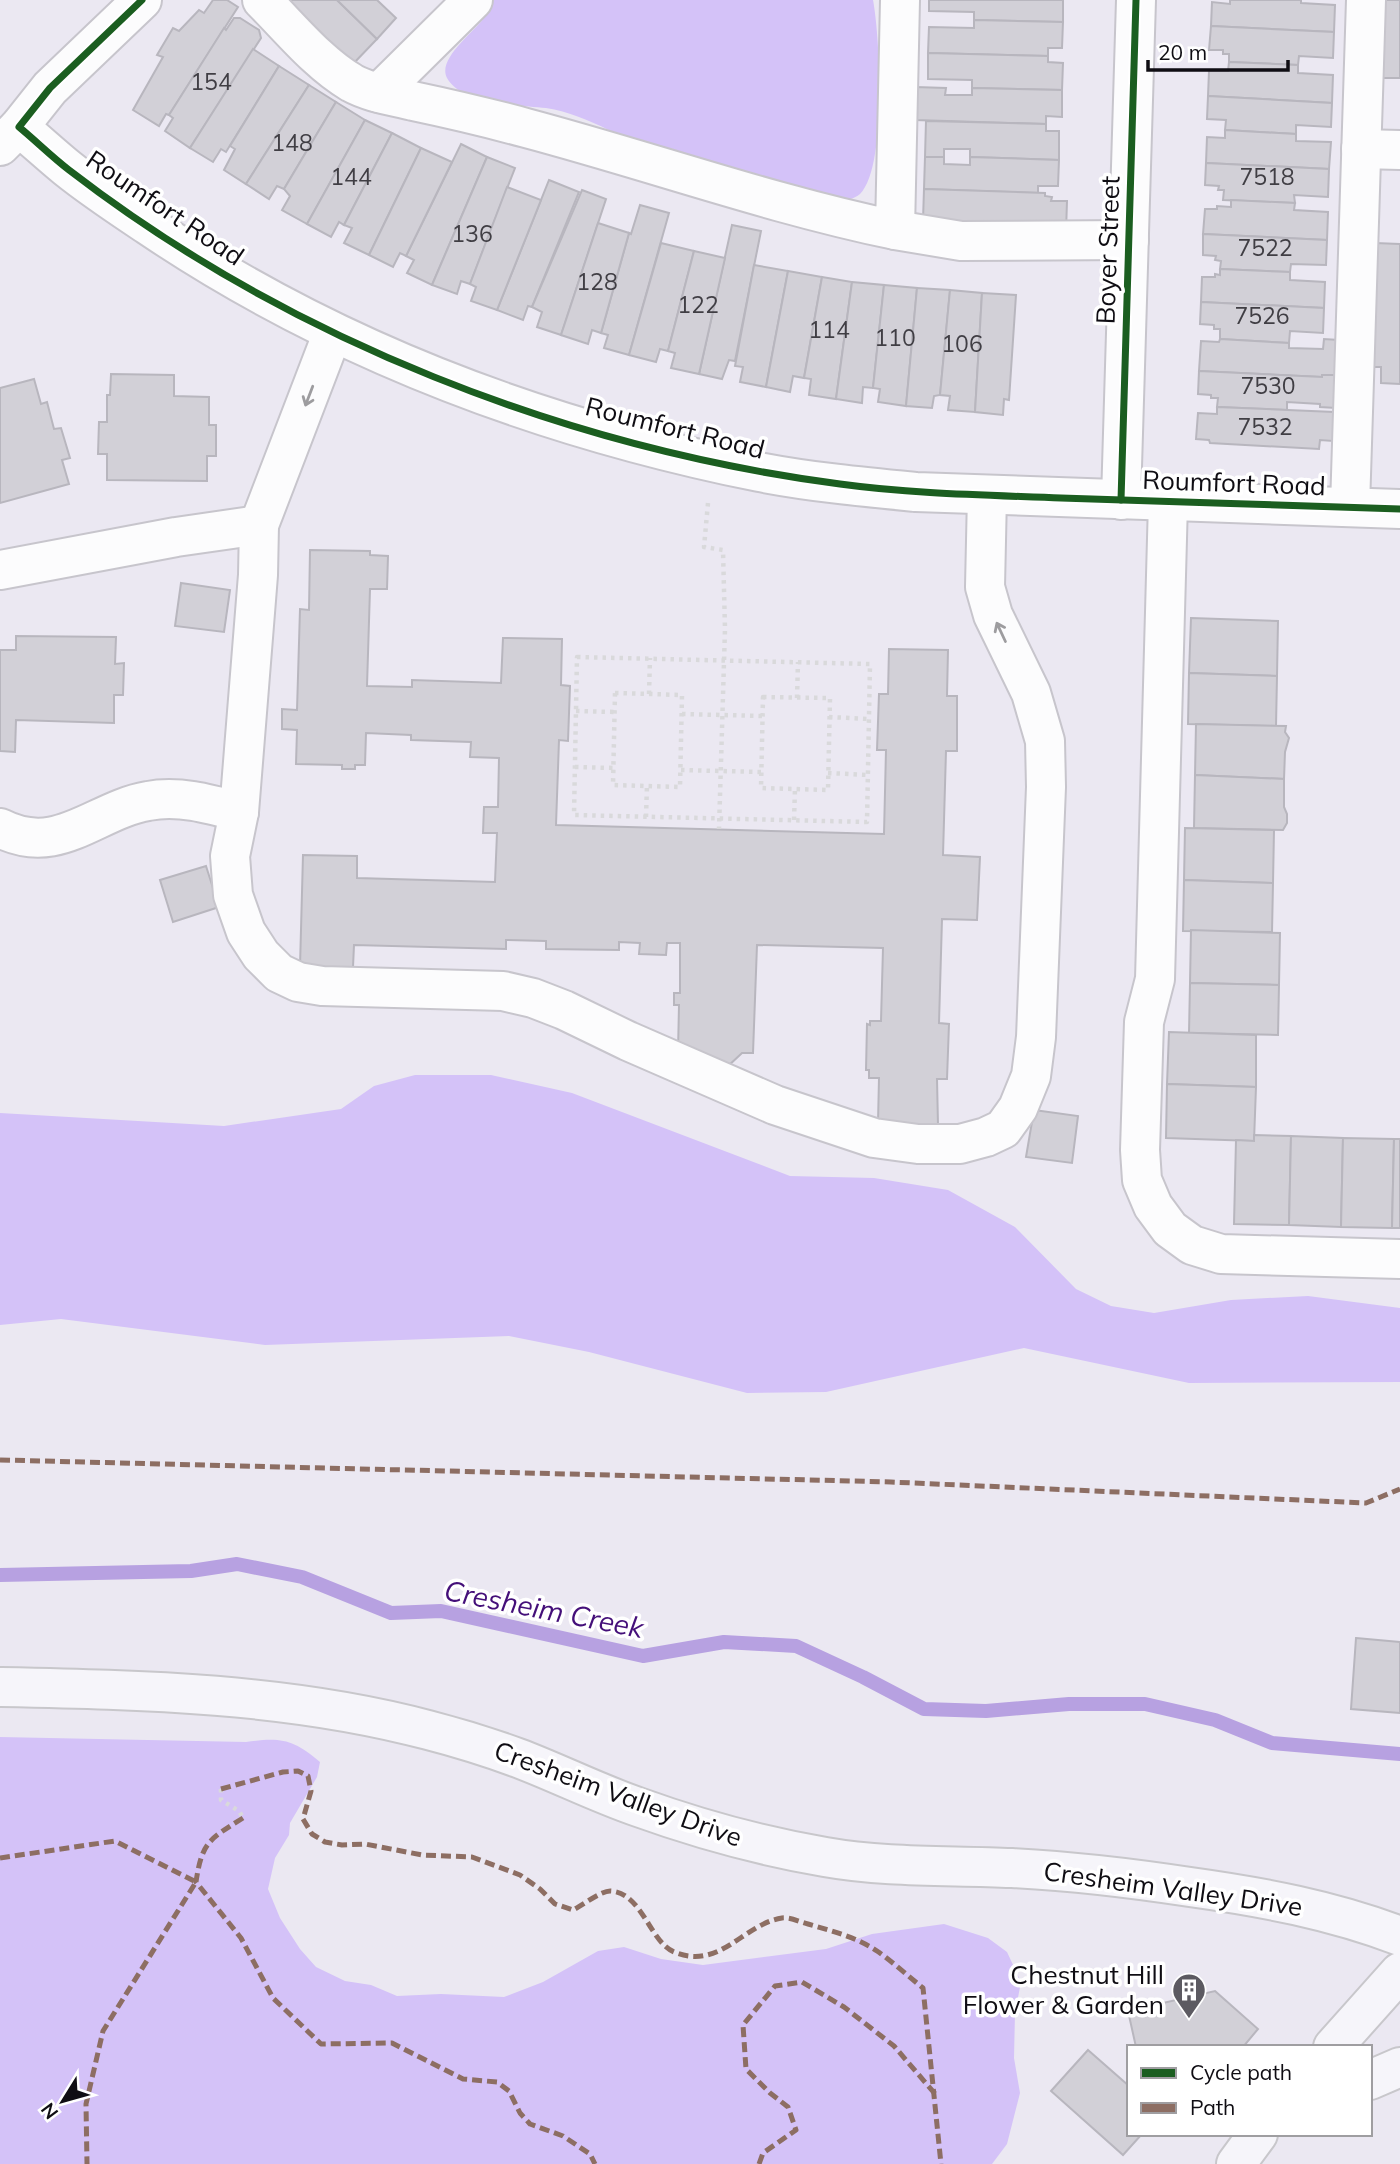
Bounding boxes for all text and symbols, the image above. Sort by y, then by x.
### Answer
scale bar [1148,28,1288,72]
text: 20 m [1158,39,1207,65]
house number: 154 [190,67,232,96]
house number: 148 [271,128,313,157]
street label: Roumfort Road [80,143,251,273]
house number: 144 [330,162,372,191]
house number: 7518 [1239,162,1295,191]
street label: Boyer Street [1088,175,1127,325]
house number: 136 [451,219,493,248]
house number: 7522 [1237,233,1293,262]
house number: 128 [576,267,618,296]
house number: 122 [677,290,719,319]
house number: 7526 [1234,301,1290,330]
house number: 114 [808,315,850,344]
house number: 110 [874,323,916,352]
house number: 106 [941,329,983,358]
house number: 7530 [1240,371,1296,400]
one-way arrow [301,385,314,407]
street label: Roumfort Road [582,389,768,466]
house number: 7532 [1237,412,1293,441]
street label: Roumfort Road [1142,463,1326,502]
one-way arrow [994,622,1007,643]
water label: Cresheim Creek [441,1572,648,1645]
street label: Cresheim Valley Drive [490,1733,747,1854]
street label: Cresheim Valley Drive [1041,1854,1305,1923]
place label: Chestnut Hill Flower & Garden [963,1958,1164,2021]
building icon: Chestnut Hill Flower & Garden [1170,1971,1208,2020]
legend [1127,2045,1372,2136]
text: Cycle path [1190,2059,1292,2085]
north arrow [28,2066,98,2136]
text: Path [1190,2094,1235,2120]
text: N [36,2098,63,2124]

